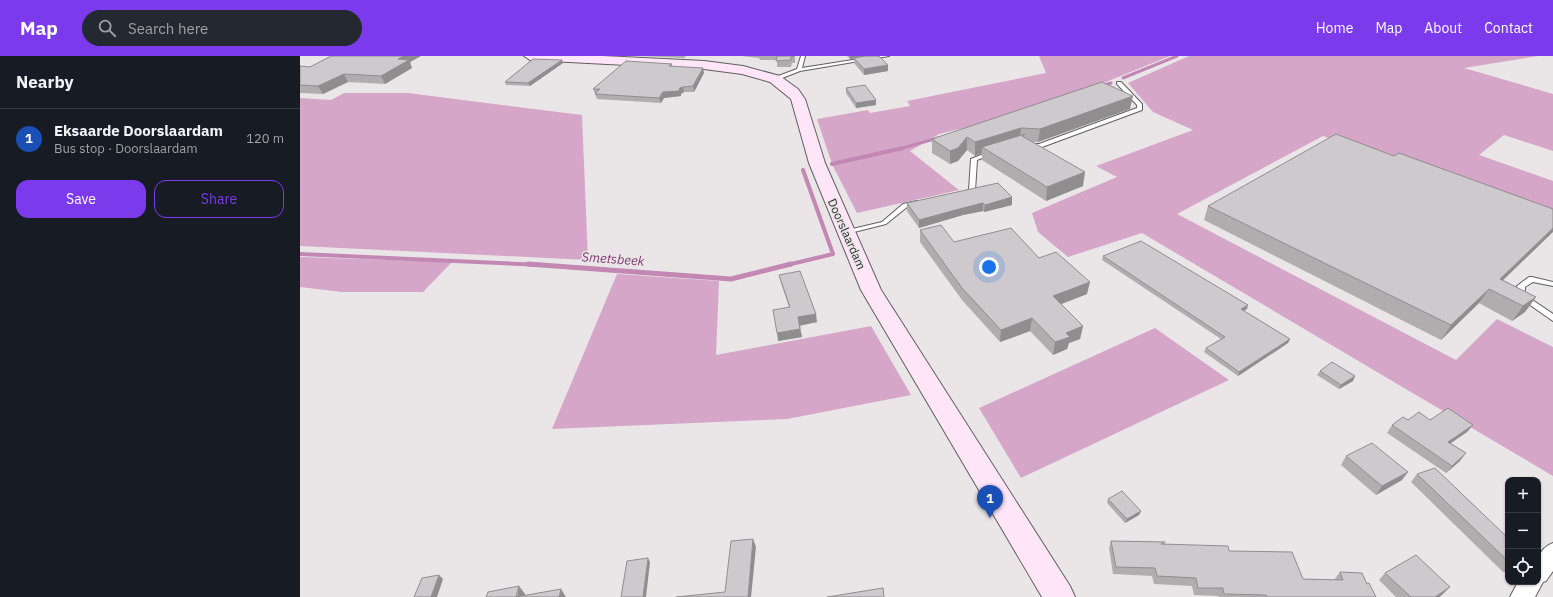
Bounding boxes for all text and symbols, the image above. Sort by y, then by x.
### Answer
search box [82,10,362,46]
text: Map [20,16,58,40]
icon: search [96,17,118,39]
text: Search here [128,19,208,38]
text: Home [1316,19,1353,37]
text: Map [1375,19,1402,37]
text: About [1424,19,1462,37]
text: Contact [1484,19,1533,37]
text: Nearby [16,71,74,93]
text: Eksaarde Doorslaardam [54,121,223,140]
text: 1 [25,130,33,147]
text: 120 m [246,130,284,147]
text: Bus stop · Doorslaardam [54,140,198,157]
button: Save [16,180,146,218]
button: Share [154,180,284,218]
street label: Doorslaardam [825,196,869,272]
water label: Smetsbeek [581,248,645,270]
your location [979,257,999,277]
map controls [1505,477,1541,585]
button: + [1505,477,1541,513]
pin: 1 [977,485,1003,518]
button: − [1505,513,1541,549]
button: locate [1505,549,1541,585]

